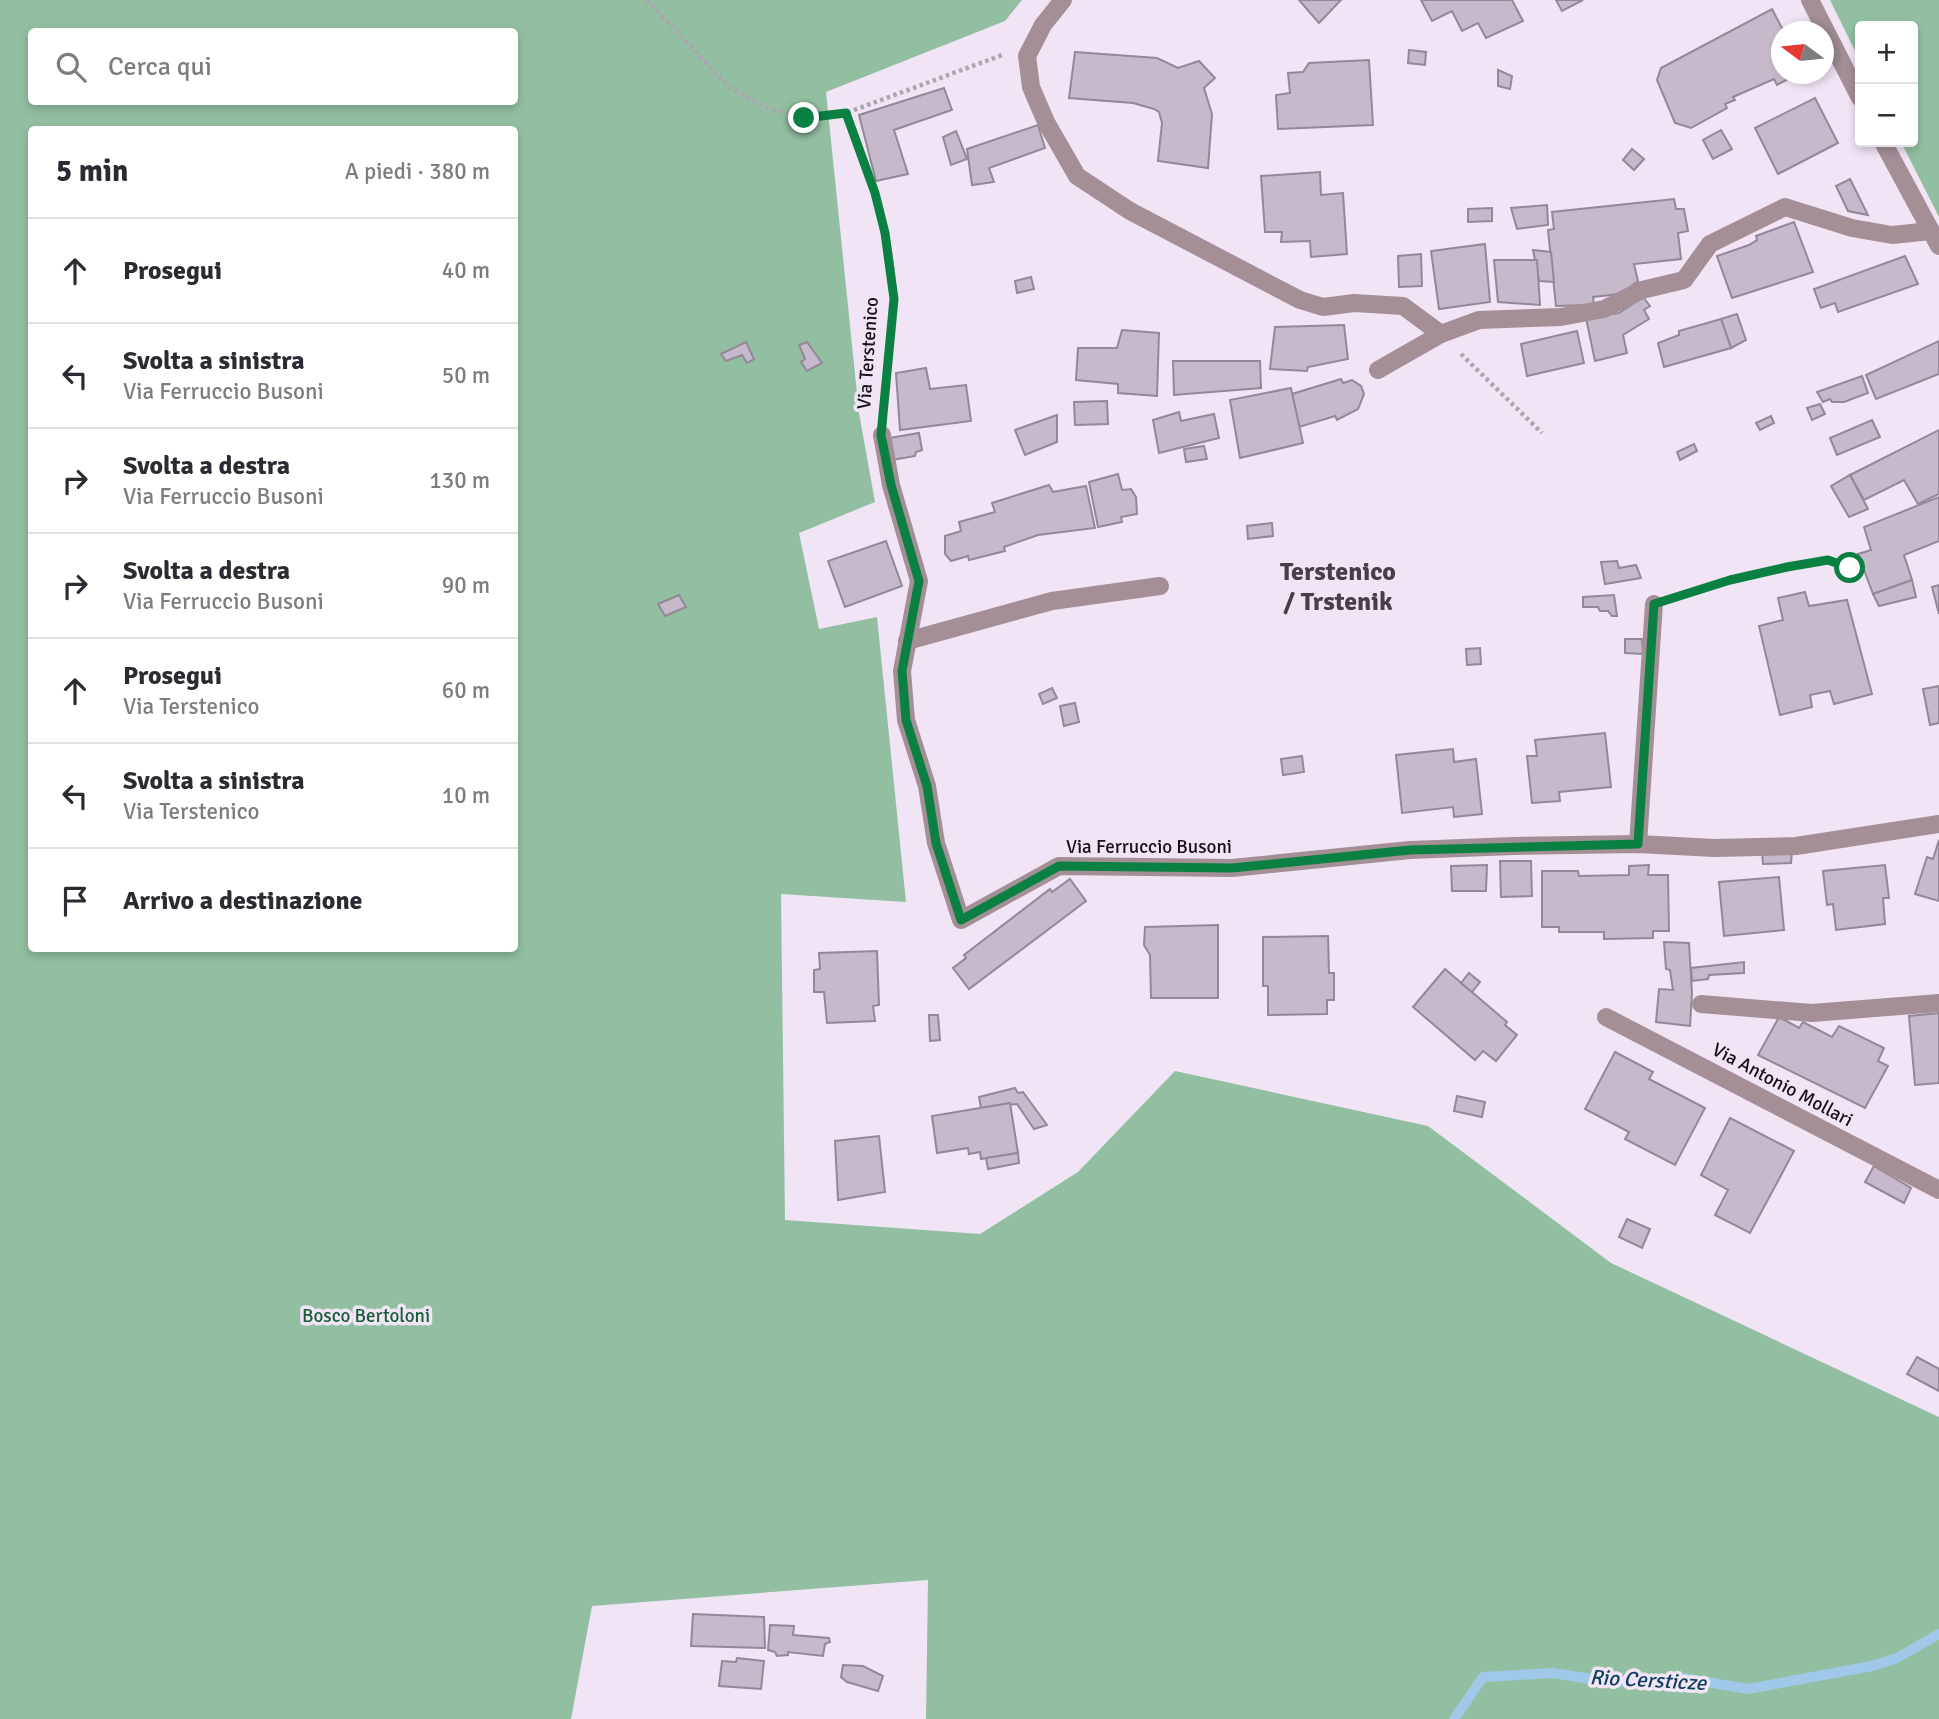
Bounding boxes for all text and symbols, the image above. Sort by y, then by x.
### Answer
north arrow [1771,21,1834,84]
map controls [1855,21,1918,147]
button: + [1855,21,1918,84]
search box [28,28,518,105]
icon: search [52,48,90,86]
text: Cerca qui [108,51,212,83]
button: − [1855,84,1918,147]
route end [788,102,819,133]
text: 5 min [56,153,128,190]
text: A piedi · 380 m [345,157,490,186]
icon: ahead [56,252,94,290]
text: Prosegui [123,255,222,287]
text: 40 m [442,256,490,285]
street label: Via Terstenico [852,296,884,410]
text: Svolta a sinistra [123,345,305,377]
icon: left [56,357,94,395]
text: 50 m [442,361,490,390]
text: Via Ferruccio Busoni [123,377,324,406]
text: Svolta a destra [123,450,290,482]
icon: right [56,462,94,500]
text: 130 m [429,466,490,495]
text: Via Ferruccio Busoni [123,482,324,511]
route start [1834,552,1865,583]
text: Svolta a destra [123,555,290,587]
district label: Terstenico / Trstenik [1280,556,1396,618]
icon: right [56,567,94,605]
text: 90 m [442,571,490,600]
text: Via Ferruccio Busoni [123,587,324,616]
text: Prosegui [123,660,222,692]
icon: ahead [56,672,94,710]
text: 60 m [442,676,490,705]
text: Via Terstenico [123,692,259,721]
text: Svolta a sinistra [123,765,305,797]
icon: left [56,777,94,815]
text: 10 m [442,781,490,810]
text: Via Terstenico [123,797,259,826]
street label: Via Ferruccio Busoni [1066,835,1232,859]
icon: arrive [56,882,94,920]
text: Arrivo a destinazione [123,885,363,917]
street label: Via Antonio Mollari [1708,1038,1857,1132]
park label: Bosco Bertoloni [302,1304,430,1328]
water label: Rio Cersticze [1589,1664,1708,1696]

